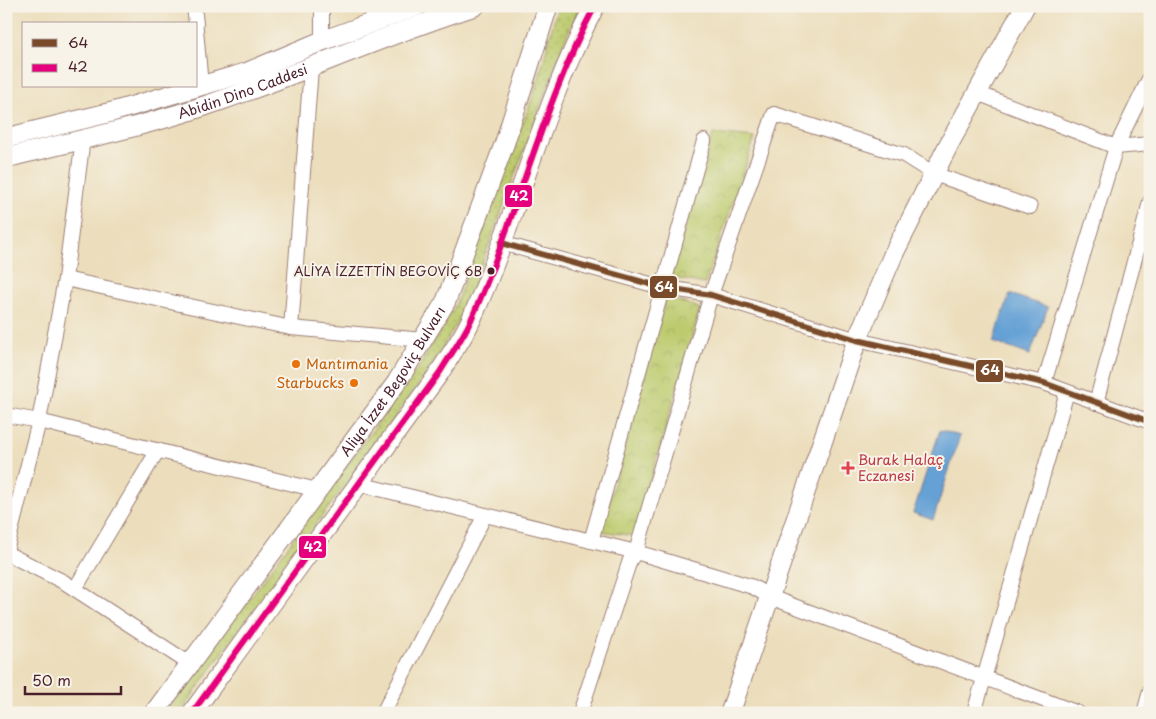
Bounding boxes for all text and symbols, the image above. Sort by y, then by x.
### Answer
legend [22,22,198,88]
text: 64 [68,30,89,53]
text: 42 [68,54,88,77]
street label: Abidin Dino Caddesi [175,58,311,124]
line badge: 42 [504,184,533,208]
text: 42 [510,185,529,206]
place label: ALİYA İZZETTİN BEGOVİÇ 6B [294,261,482,280]
marker: ALİYA İZZETTİN BEGOVİÇ 6B [486,266,496,276]
line badge: 64 [649,275,678,299]
text: 64 [654,276,674,297]
street label: Aliya İzzet Begoviç Bulvarı [335,302,450,460]
place label: Mantımania [306,353,389,374]
marker: Mantımania [290,358,302,370]
line badge: 64 [975,359,1004,383]
text: 64 [980,359,1000,380]
place label: Starbucks [276,372,344,393]
marker: Starbucks [348,377,360,389]
place label: Burak Halaç Eczanesi [858,449,943,486]
marker: Burak Halaç Eczanesi [842,462,854,474]
line badge: 42 [298,535,327,559]
text: 42 [304,536,323,557]
scale bar [25,664,121,696]
text: 50 m [32,668,71,691]

